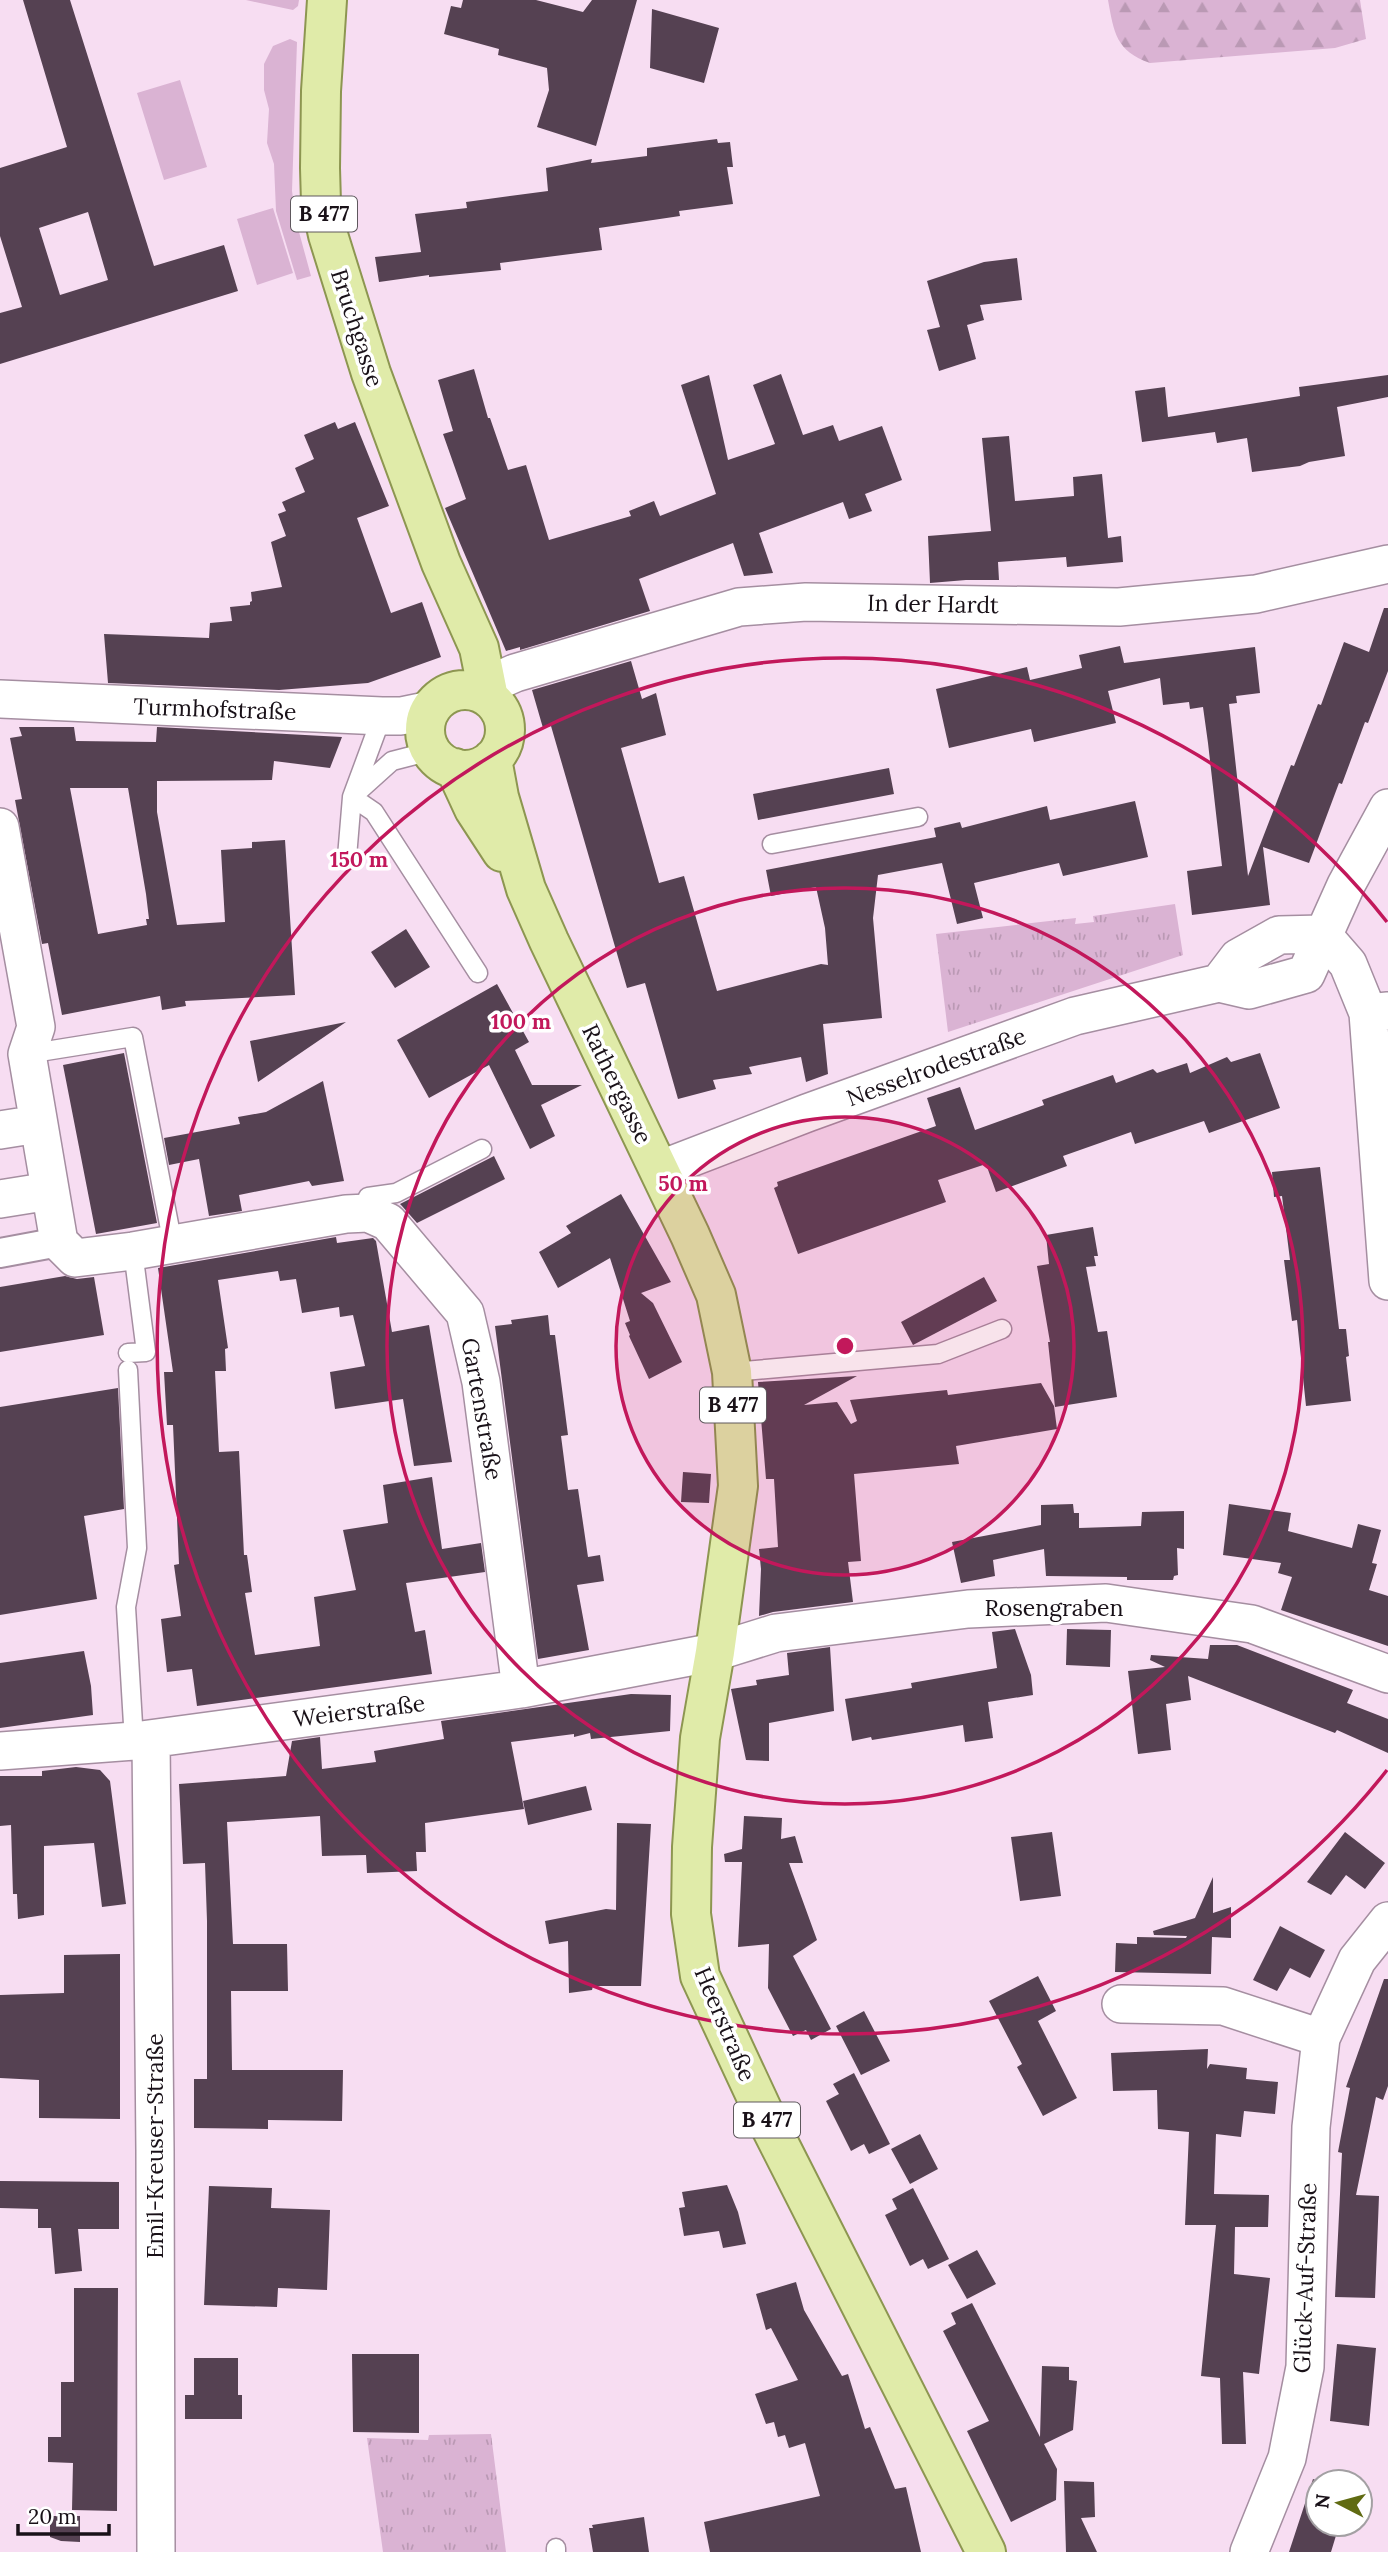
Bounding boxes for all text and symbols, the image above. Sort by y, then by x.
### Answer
road number: B 477 [291,196,357,232]
street label: Bruchgasse [325,265,390,390]
street label: In der Hardt [867,588,999,619]
street label: Turmhofstraße [133,691,297,726]
text: 150 m [330,846,388,873]
text: 100 m [491,1008,551,1035]
street label: Rathergasse [576,1019,659,1148]
street label: Nesselrodestraße [842,1021,1029,1112]
text: 50 m [658,1170,708,1197]
centre of rings [833,1334,857,1358]
street label: Gartenstraße [456,1335,509,1482]
road number: B 477 [700,1388,766,1422]
street label: Rosengraben [984,1593,1124,1622]
street label: Weierstraße [291,1688,427,1733]
street label: Heerstraße [688,1962,763,2085]
street label: Emil-Kreuser-Straße [140,2033,169,2259]
road number: B 477 [734,2102,800,2138]
street label: Glück-Auf-Straße [1287,2182,1322,2374]
north arrow [1304,2468,1374,2538]
scale bar [18,2492,108,2536]
text: N [1309,2492,1335,2510]
text: 20 m [28,2503,77,2530]

